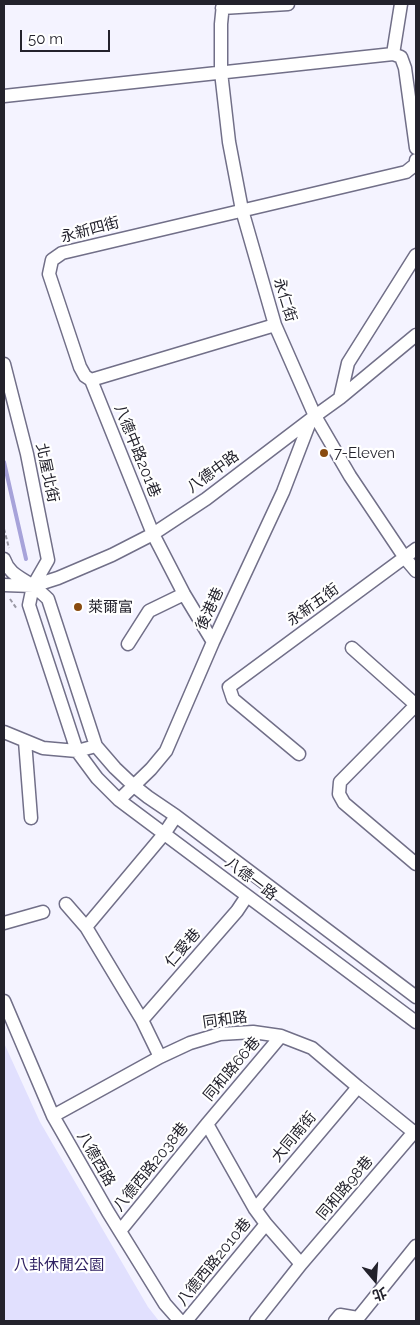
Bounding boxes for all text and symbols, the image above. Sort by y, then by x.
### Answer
scale bar [22,20,112,52]
text: 50 m [28,30,63,48]
street label: 永新四街 [59,214,121,246]
street label: 永仁街 [270,276,300,324]
street label: 八德中路201巷 [110,402,164,500]
street label: 北屋北街 [32,442,62,504]
place label: 7-Eleven [334,444,395,462]
street label: 八德中路 [183,447,243,497]
marker: 7-Eleven [318,447,330,459]
street label: 永新五街 [283,580,343,630]
street label: 後港巷 [192,585,228,633]
place label: 萊爾富 [88,598,133,616]
marker: 萊爾富 [72,601,84,613]
street label: 八德一路 [222,854,280,904]
street label: 仁愛巷 [161,925,205,971]
street label: 同和路 [201,1008,249,1032]
street label: 同和路66巷 [200,1033,264,1105]
street label: 大同南街 [268,1108,320,1166]
street label: 八德西路2038巷 [110,1119,192,1215]
street label: 八德西路 [73,1129,119,1189]
street label: 同和路98巷 [313,1152,377,1224]
street label: 八德西路2010巷 [173,1215,255,1309]
north arrow [350,1255,400,1305]
park label: 八卦休閒公園 [14,1256,104,1274]
text: 北 [371,1284,389,1304]

